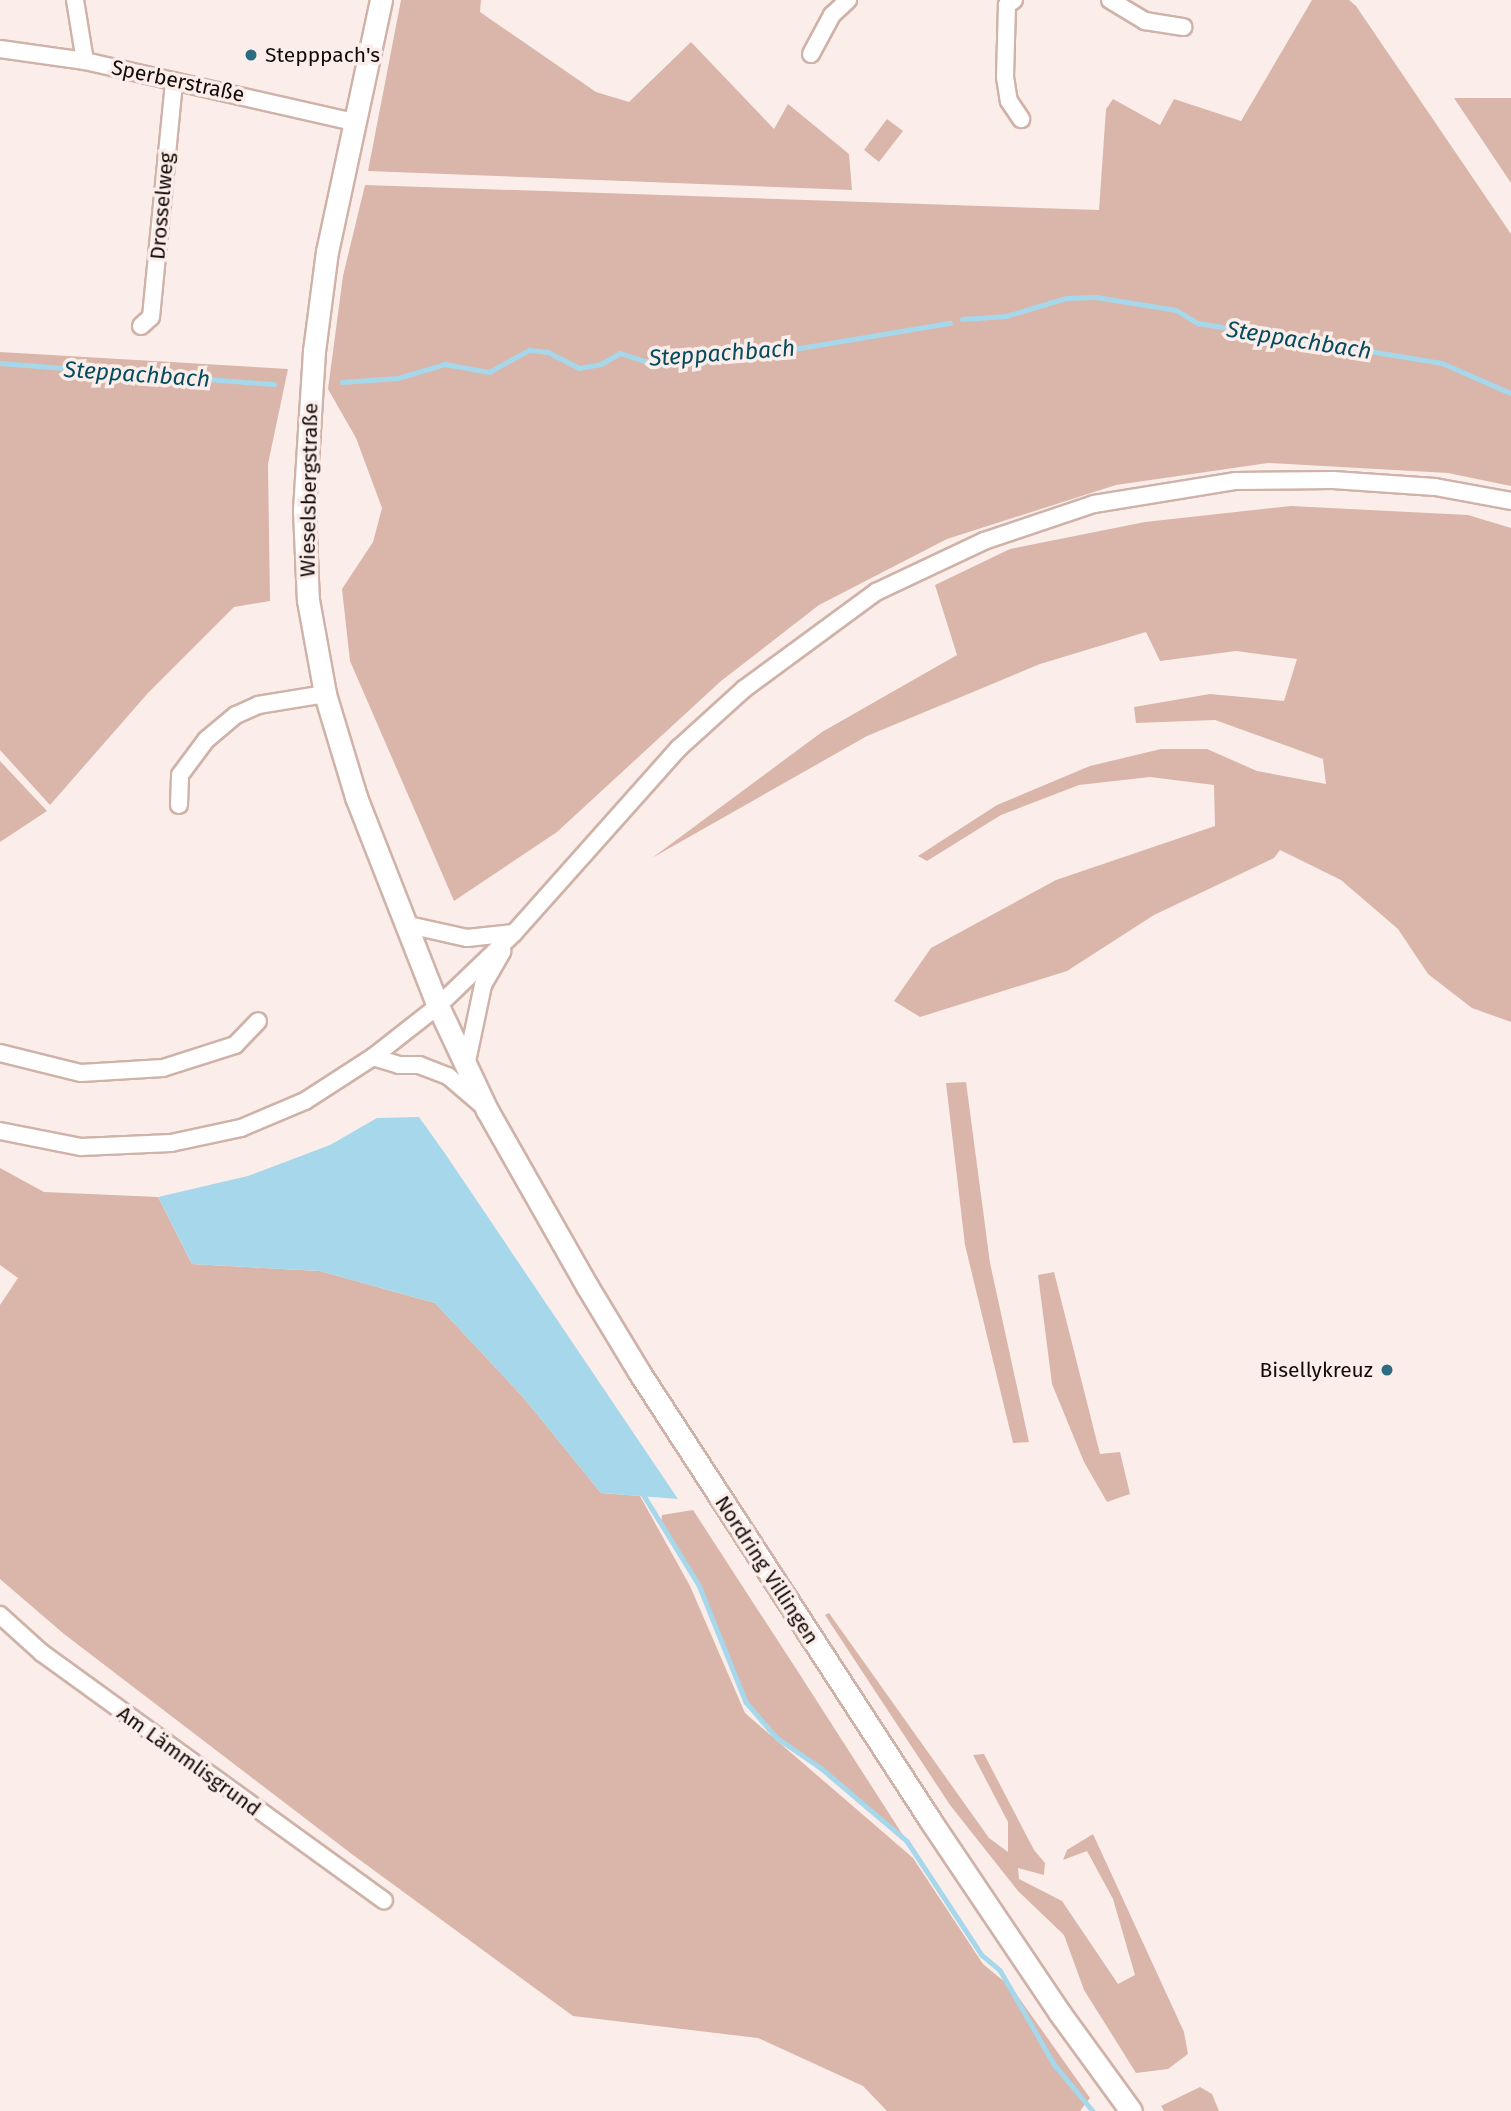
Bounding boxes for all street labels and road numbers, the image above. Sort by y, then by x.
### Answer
street label: Sperberstraße [109,55,247,107]
street label: Drosselweg [145,151,179,261]
street label: Wieselsbergstraße [295,403,323,577]
street label: Nordring Villingen [710,1491,824,1649]
street label: Am Lämmlisgrund [112,1700,266,1822]

